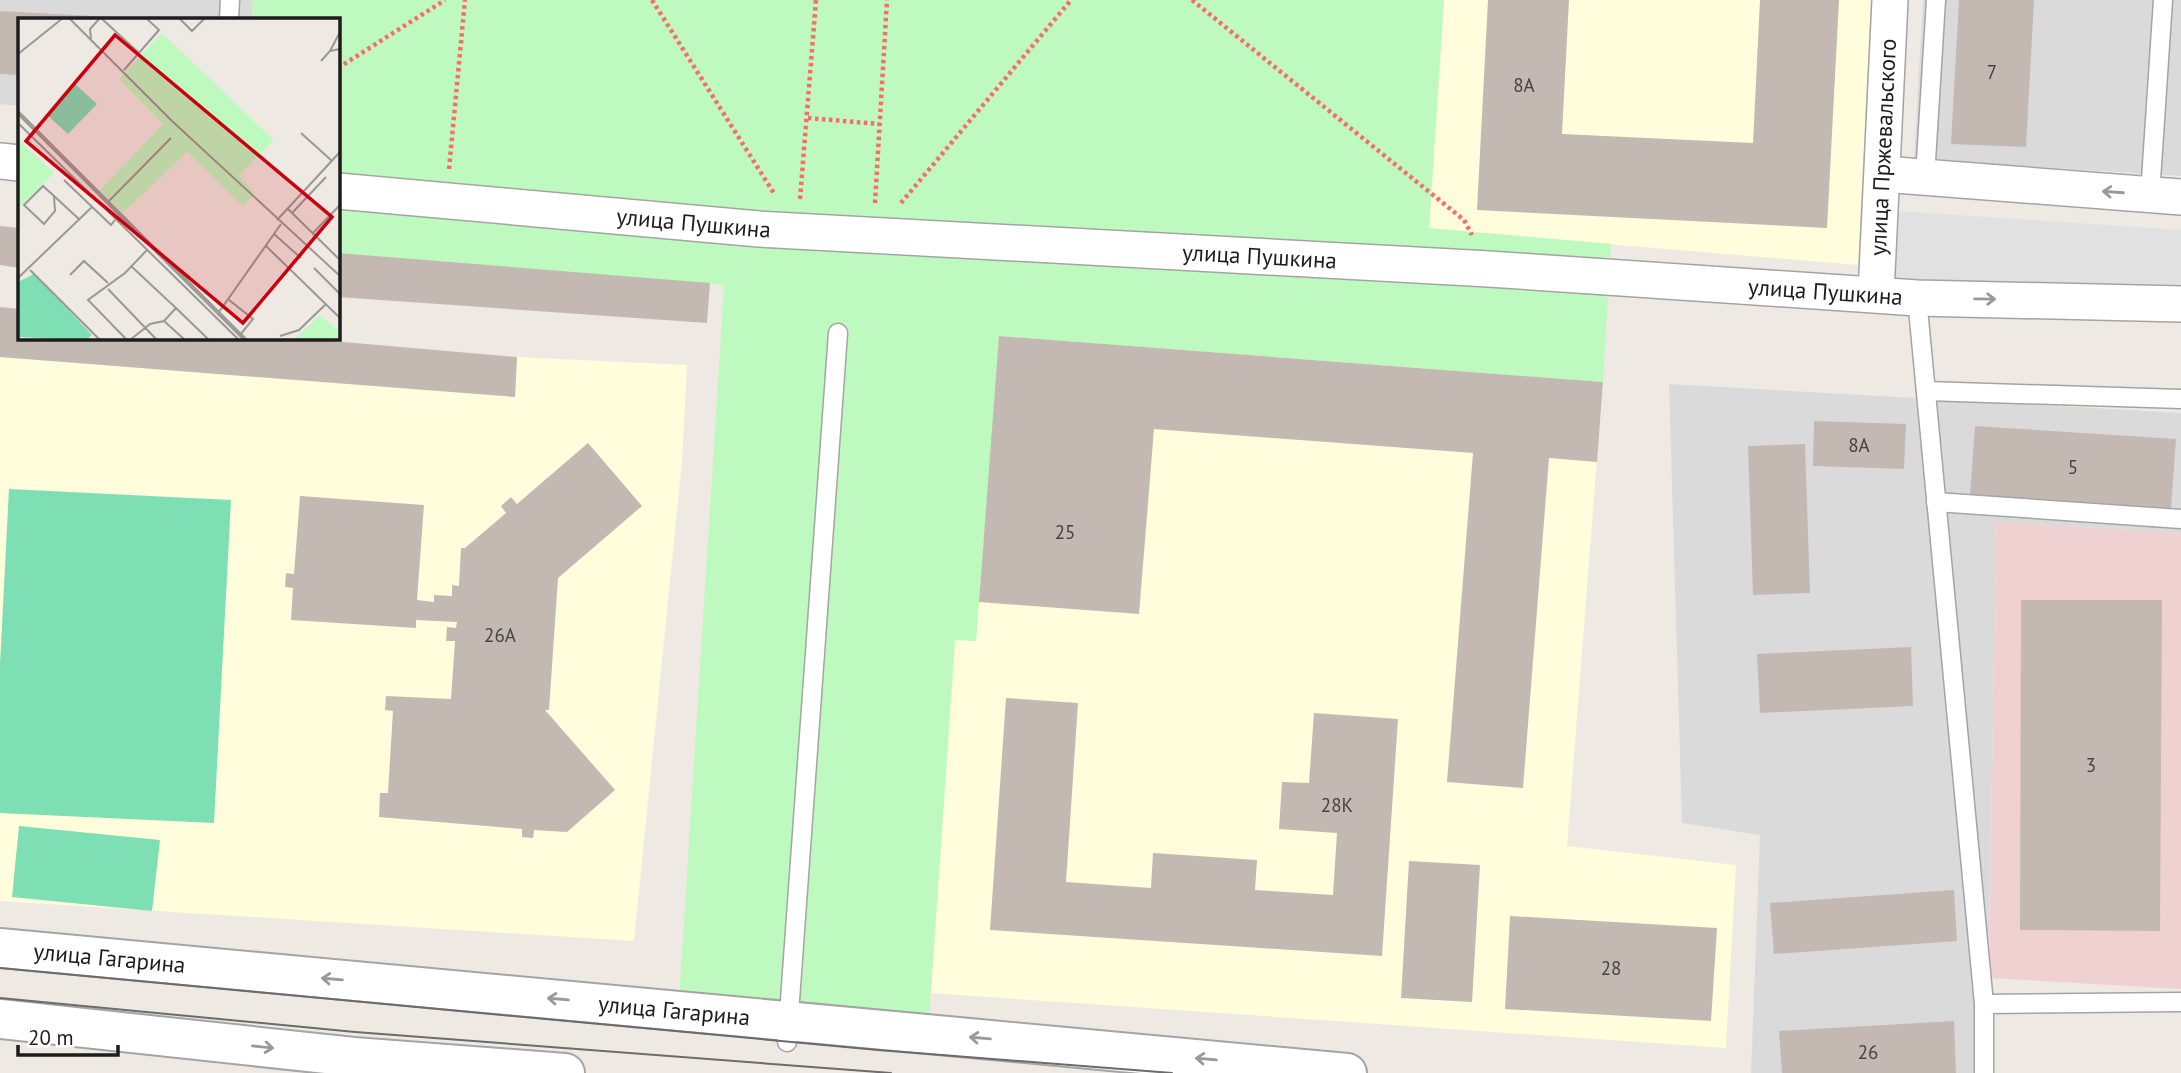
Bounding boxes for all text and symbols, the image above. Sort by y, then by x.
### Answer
inset map [18,18,340,340]
street label: улица Пржевальского [1863,38,1902,257]
house number: 7 [1987,60,1997,84]
house number: 8А [1513,73,1535,97]
one-way arrow [2102,185,2125,198]
street label: улица Пушкина [615,201,772,244]
street label: улица Пушкина [1181,237,1338,275]
street label: улица Пушкина [1747,272,1904,311]
one-way arrow [1973,293,1996,306]
house number: 8А [1848,433,1870,457]
house number: 5 [2068,455,2078,479]
house number: 25 [1055,520,1075,544]
house number: 26А [484,623,516,647]
house number: 3 [2086,753,2096,777]
house number: 28К [1321,793,1353,817]
street label: улица Гагарина [32,936,187,979]
house number: 28 [1601,956,1621,980]
one-way arrow [321,972,343,985]
street label: улица Гагарина [597,989,751,1032]
one-way arrow [547,993,570,1006]
scale bar [18,1014,117,1058]
text: 20 m [28,1024,74,1051]
one-way arrow [969,1031,992,1044]
house number: 26 [1858,1040,1878,1064]
one-way arrow [251,1041,274,1054]
one-way arrow [1196,1052,1218,1065]

